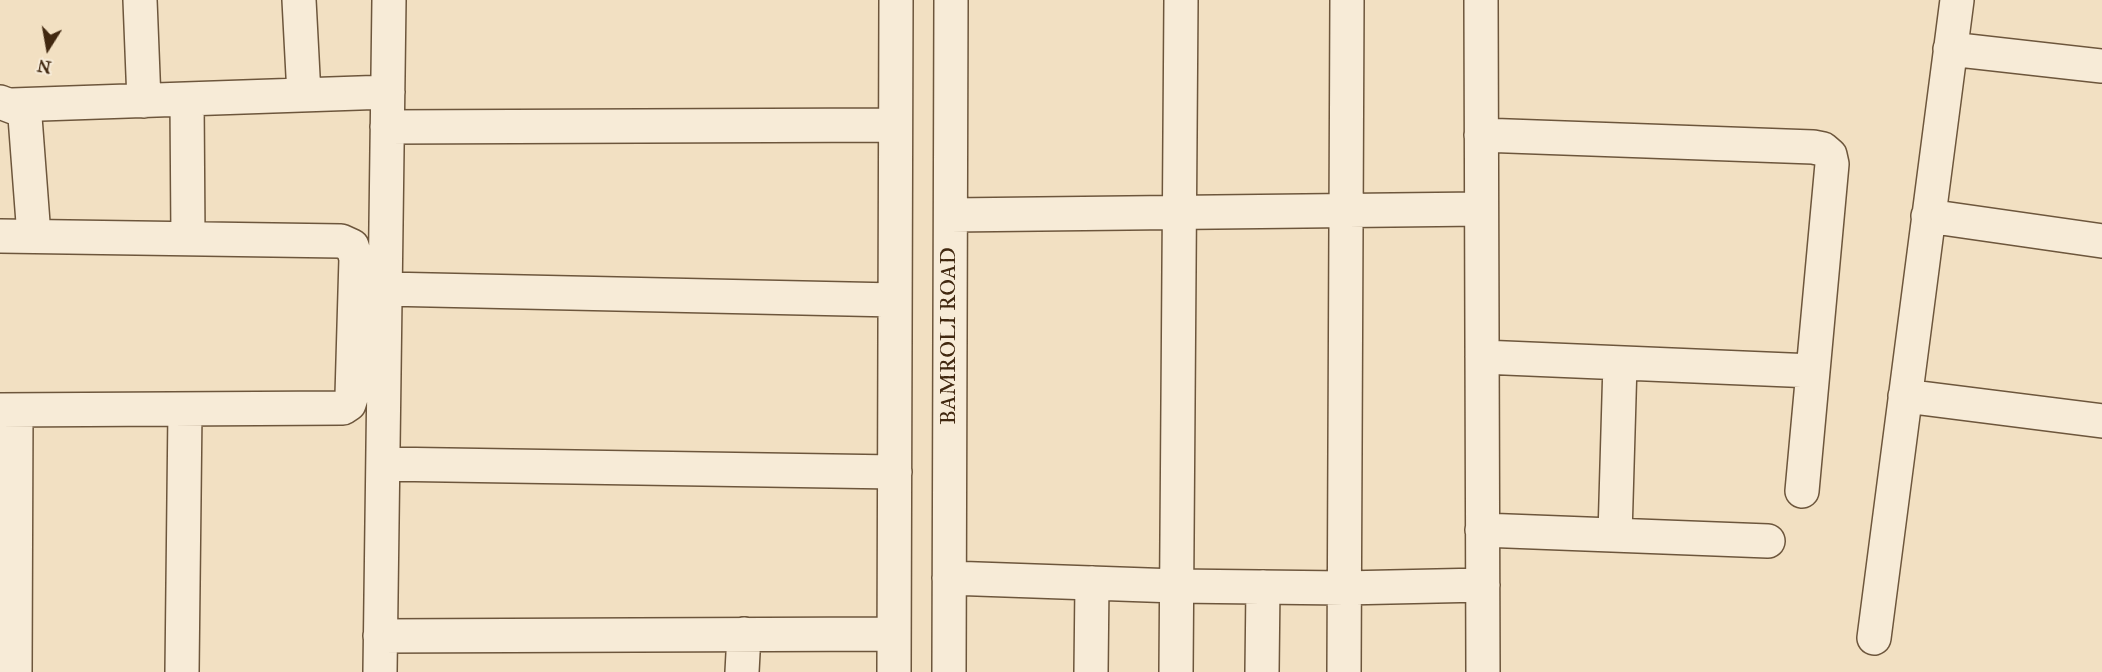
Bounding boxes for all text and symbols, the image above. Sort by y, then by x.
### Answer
north arrow [18,18,78,78]
text: N [36,56,53,77]
street label: BAMROLI ROAD [937,247,963,425]

